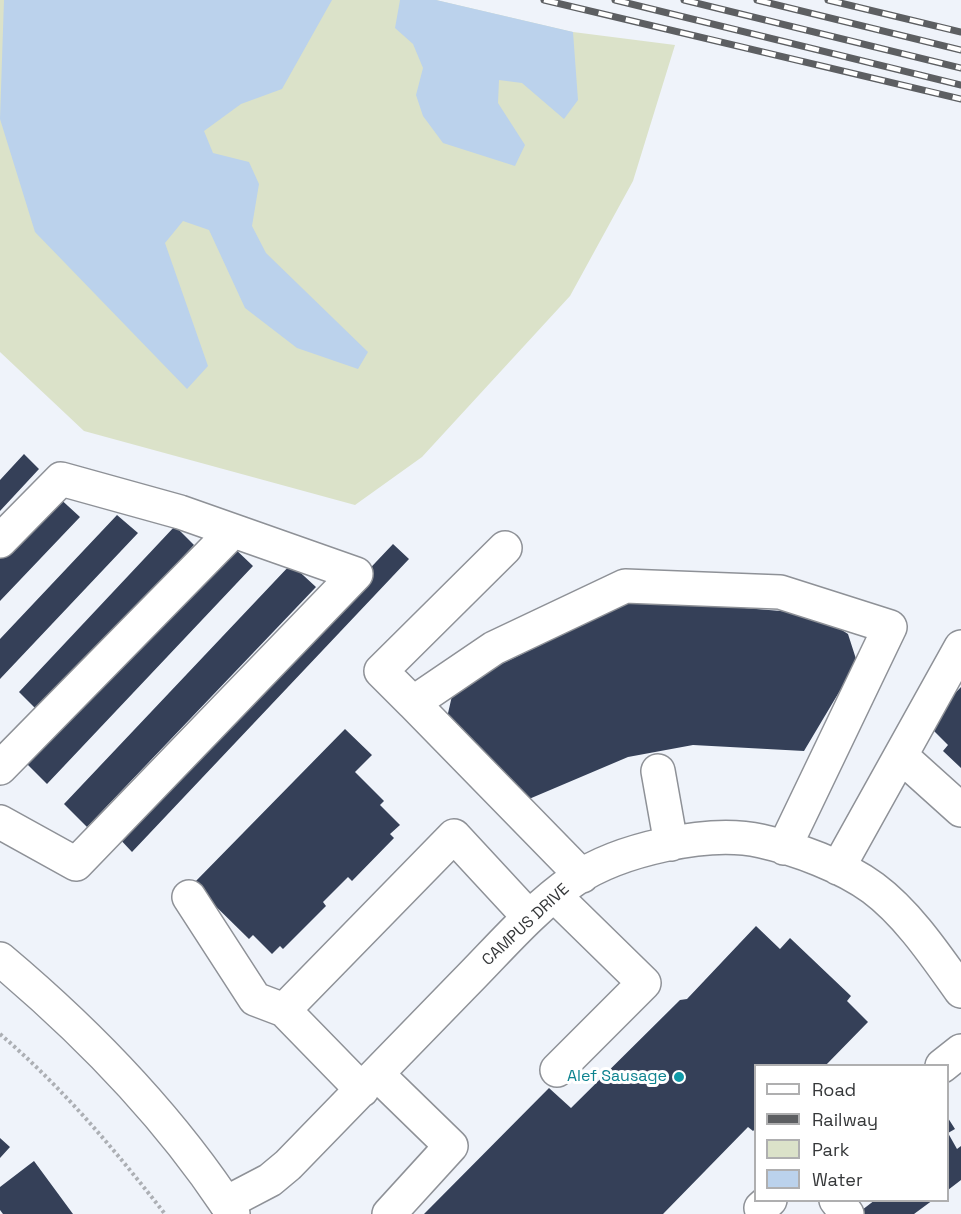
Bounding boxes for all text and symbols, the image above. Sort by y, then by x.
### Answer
street label: CAMPUS DRIVE [479,880,573,970]
legend [754,1064,949,1202]
place label: Alef Sausage [567,1067,667,1087]
marker: Alef Sausage [672,1070,686,1084]
text: Road [812,1078,856,1101]
text: Railway [812,1108,878,1131]
text: Park [812,1138,849,1161]
text: Water [812,1168,863,1191]

